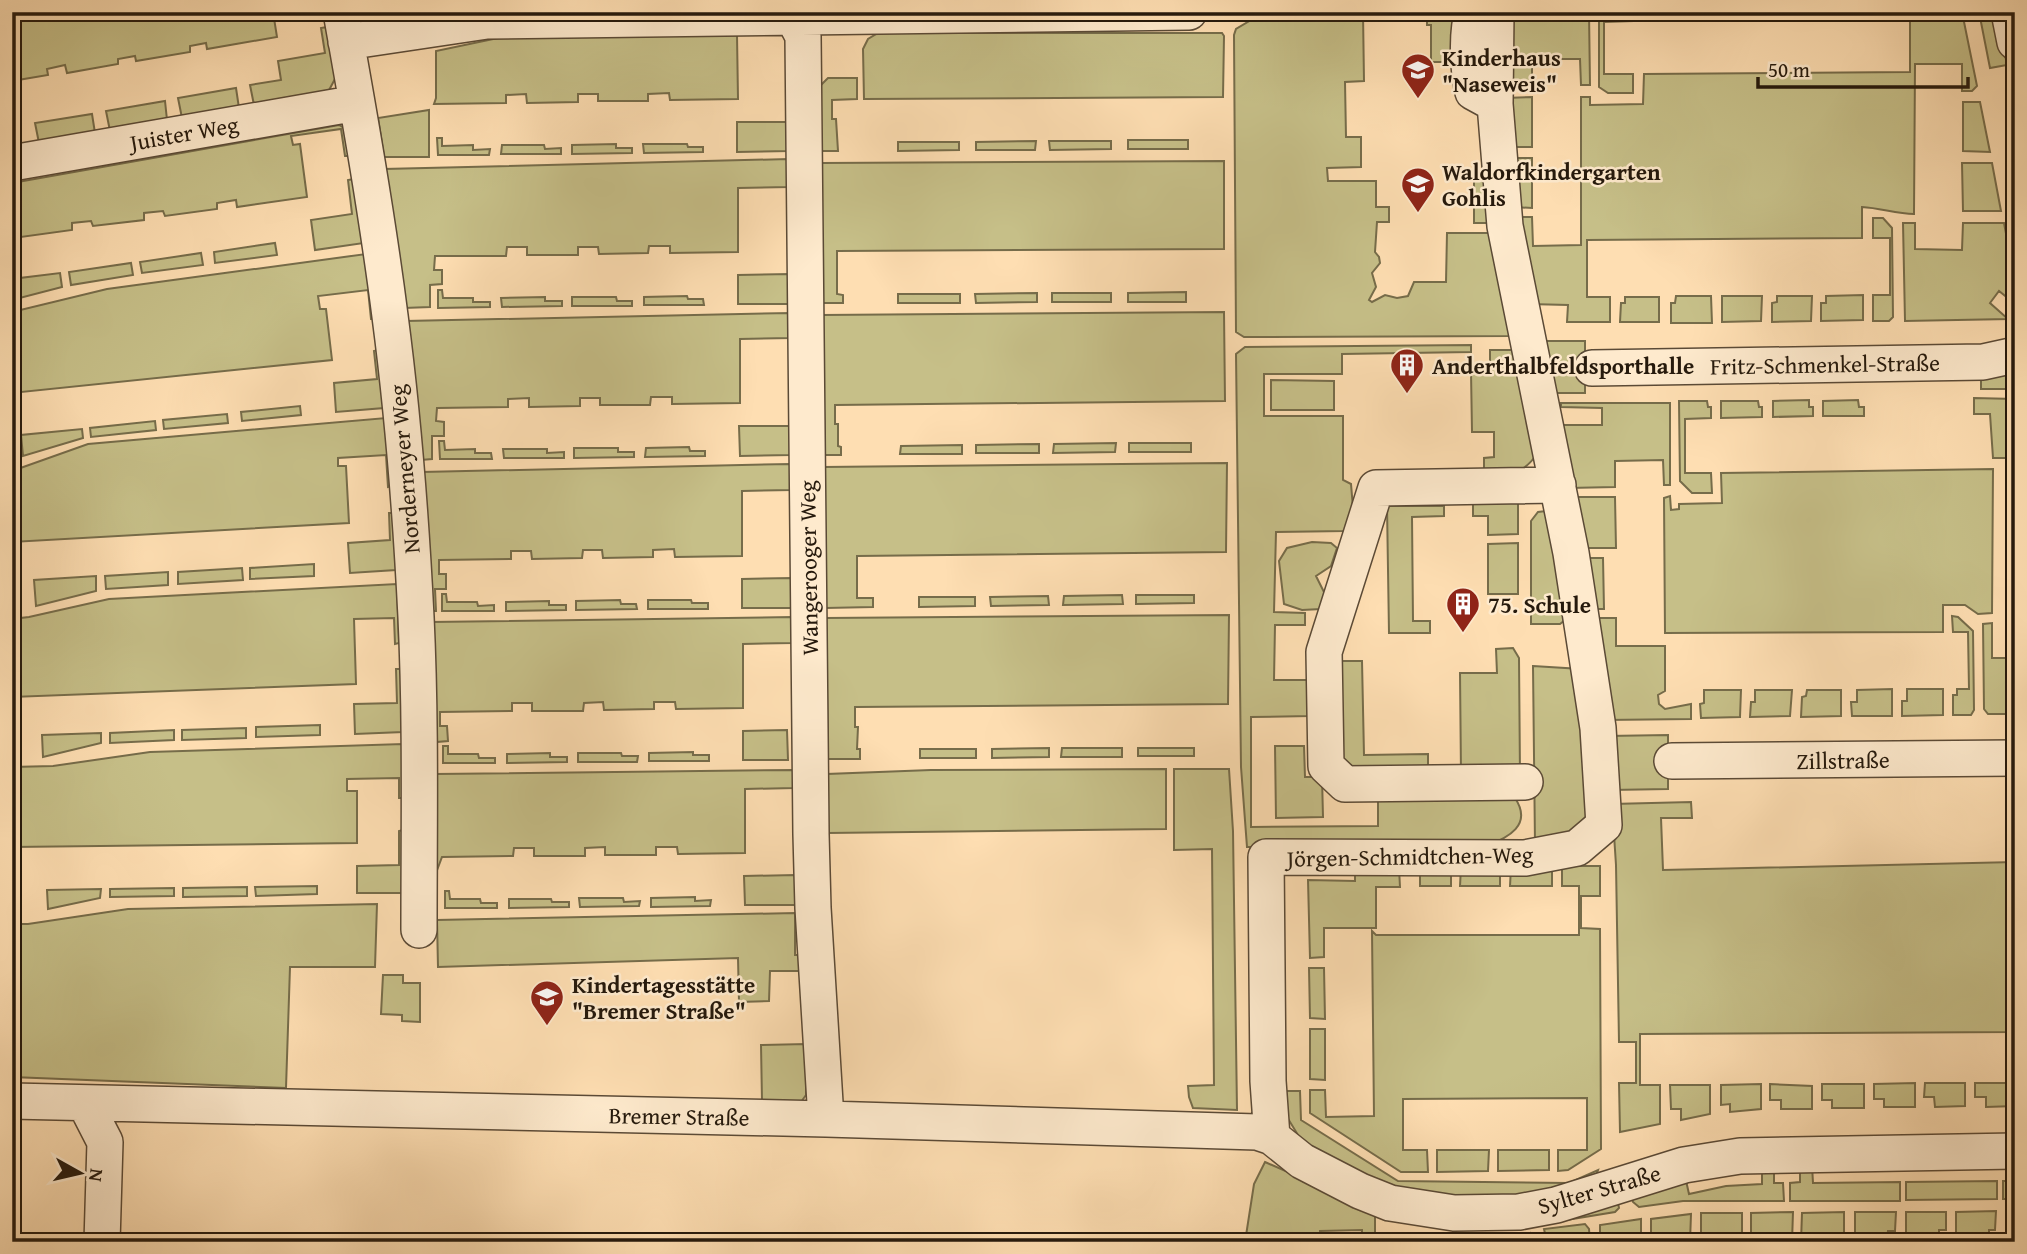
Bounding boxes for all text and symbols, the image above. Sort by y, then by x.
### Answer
place label: Kinderhaus "Naseweis" [1442,41,1561,100]
scale bar [1758,46,1968,90]
school or university icon: Kinderhaus "Naseweis" [1399,51,1437,100]
text: 50 m [1768,54,1810,85]
street label: Juister Weg [124,107,241,159]
place label: Waldorfkindergarten Gohlis [1442,155,1661,214]
school or university icon: Waldorfkindergarten Gohlis [1399,165,1437,214]
street label: Fritz-Schmenkel-Straße [1710,345,1940,383]
building icon: Anderthalbfeldsporthalle [1388,346,1426,395]
place label: Anderthalbfeldsporthalle [1432,349,1694,382]
street label: Norderneyer Weg [380,383,428,555]
street label: Wangerooger Weg [790,480,826,656]
building icon: 75. Schule [1444,585,1482,634]
place label: 75. Schule [1488,588,1591,621]
street label: Zillstraße [1796,743,1890,777]
street label: Jörgen-Schmidtchen-Weg [1284,837,1534,875]
place label: Kindertagesstätte "Bremer Straße" [572,968,755,1027]
school or university icon: Kindertagesstätte "Bremer Straße" [528,978,566,1027]
street label: Bremer Straße [608,1098,750,1134]
north arrow [46,1138,116,1208]
street label: Sylter Straße [1534,1156,1664,1222]
text: N [82,1167,112,1184]

